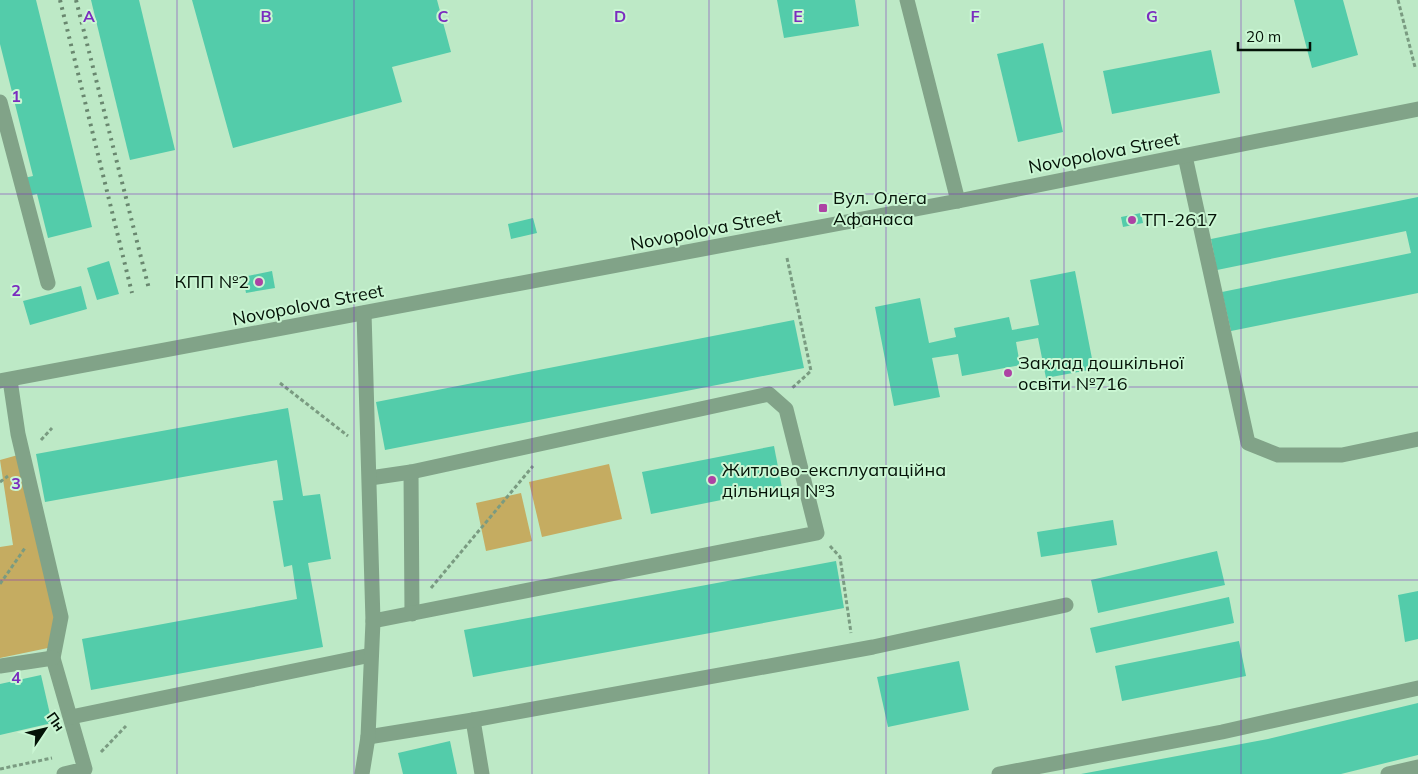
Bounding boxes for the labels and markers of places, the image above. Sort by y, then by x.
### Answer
place label: Вул. Олега Афанаса [833,186,927,230]
marker: Вул. Олега Афанаса [817,202,829,214]
place label: ТП-2617 [1142,208,1218,231]
marker: ТП-2617 [1126,214,1138,226]
place label: КПП №2 [175,270,249,293]
marker: КПП №2 [253,276,265,288]
place label: Заклад дошкільної освіти №716 [1018,351,1185,395]
marker: Заклад дошкільної освіти №716 [1002,367,1014,379]
place label: Житлово-експлуатаційна дільниця №3 [722,458,946,502]
marker: Житлово-експлуатаційна дільниця №3 [706,474,718,486]

